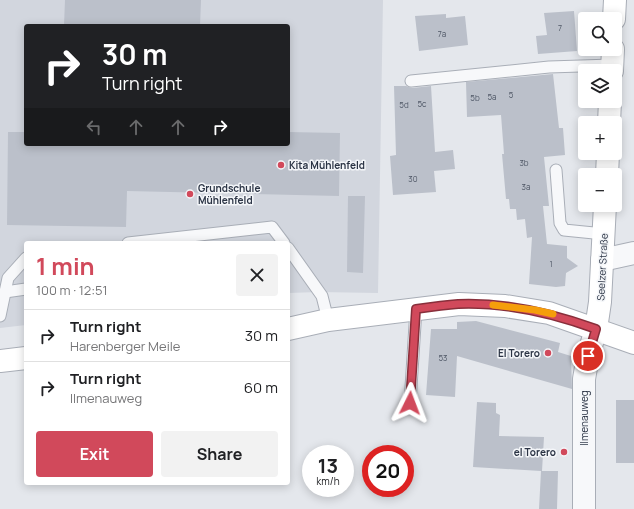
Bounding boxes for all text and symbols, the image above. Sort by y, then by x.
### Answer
map controls [578,12,622,212]
button: search [578,12,622,56]
house number: 7 [558,22,562,33]
house number: 7a [438,28,446,39]
text: 30 m [102,35,167,73]
icon: right [36,40,88,92]
button: layers [578,64,622,108]
text: Turn right [102,71,183,95]
house number: 5 [509,89,514,100]
house number: 5a [487,91,497,102]
house number: 5b [470,92,480,103]
house number: 5c [417,98,427,109]
house number: 5d [399,99,409,110]
icon: left [83,116,105,138]
icon: ahead [125,116,147,138]
icon: ahead [167,116,189,138]
icon: right [209,116,231,138]
button: + [578,116,622,160]
house number: 3b [519,157,529,168]
place label: Kita Mühlenfeld [289,158,365,172]
marker: Kita Mühlenfeld [276,160,286,170]
button: − [578,168,622,212]
house number: 30 [408,173,418,184]
place label: Grundschule Mühlenfeld [198,181,260,207]
house number: 3a [522,181,530,192]
marker: Grundschule Mühlenfeld [185,189,195,199]
street label: Seelzer Straße [593,233,611,301]
text: 1 min [36,249,95,282]
button: close [236,254,278,296]
house number: 1 [549,258,553,269]
text: 100 m · 12:51 [36,281,108,299]
text: Turn right [70,316,141,337]
icon: right [36,325,58,347]
text: 30 m [245,325,278,346]
text: Harenberger Meile [70,337,180,355]
pin [571,339,605,373]
icon: arrive [577,345,599,367]
place label: El Torero [498,346,540,360]
marker: El Torero [543,348,553,358]
house number: 53 [438,352,448,363]
text: Turn right [70,368,141,389]
icon: right [36,377,58,399]
text: 60 m [244,377,278,398]
position arrow [389,382,431,424]
text: Ilmenauweg [70,389,142,407]
street label: Ilmenauweg [577,390,591,446]
button: Exit [36,431,153,477]
button: Share [161,431,278,477]
speed limit sign: 20 [362,445,414,497]
place label: el Torero [514,445,556,459]
marker: el Torero [559,447,569,457]
text: 13 [318,452,338,479]
text: km/h [316,474,340,488]

